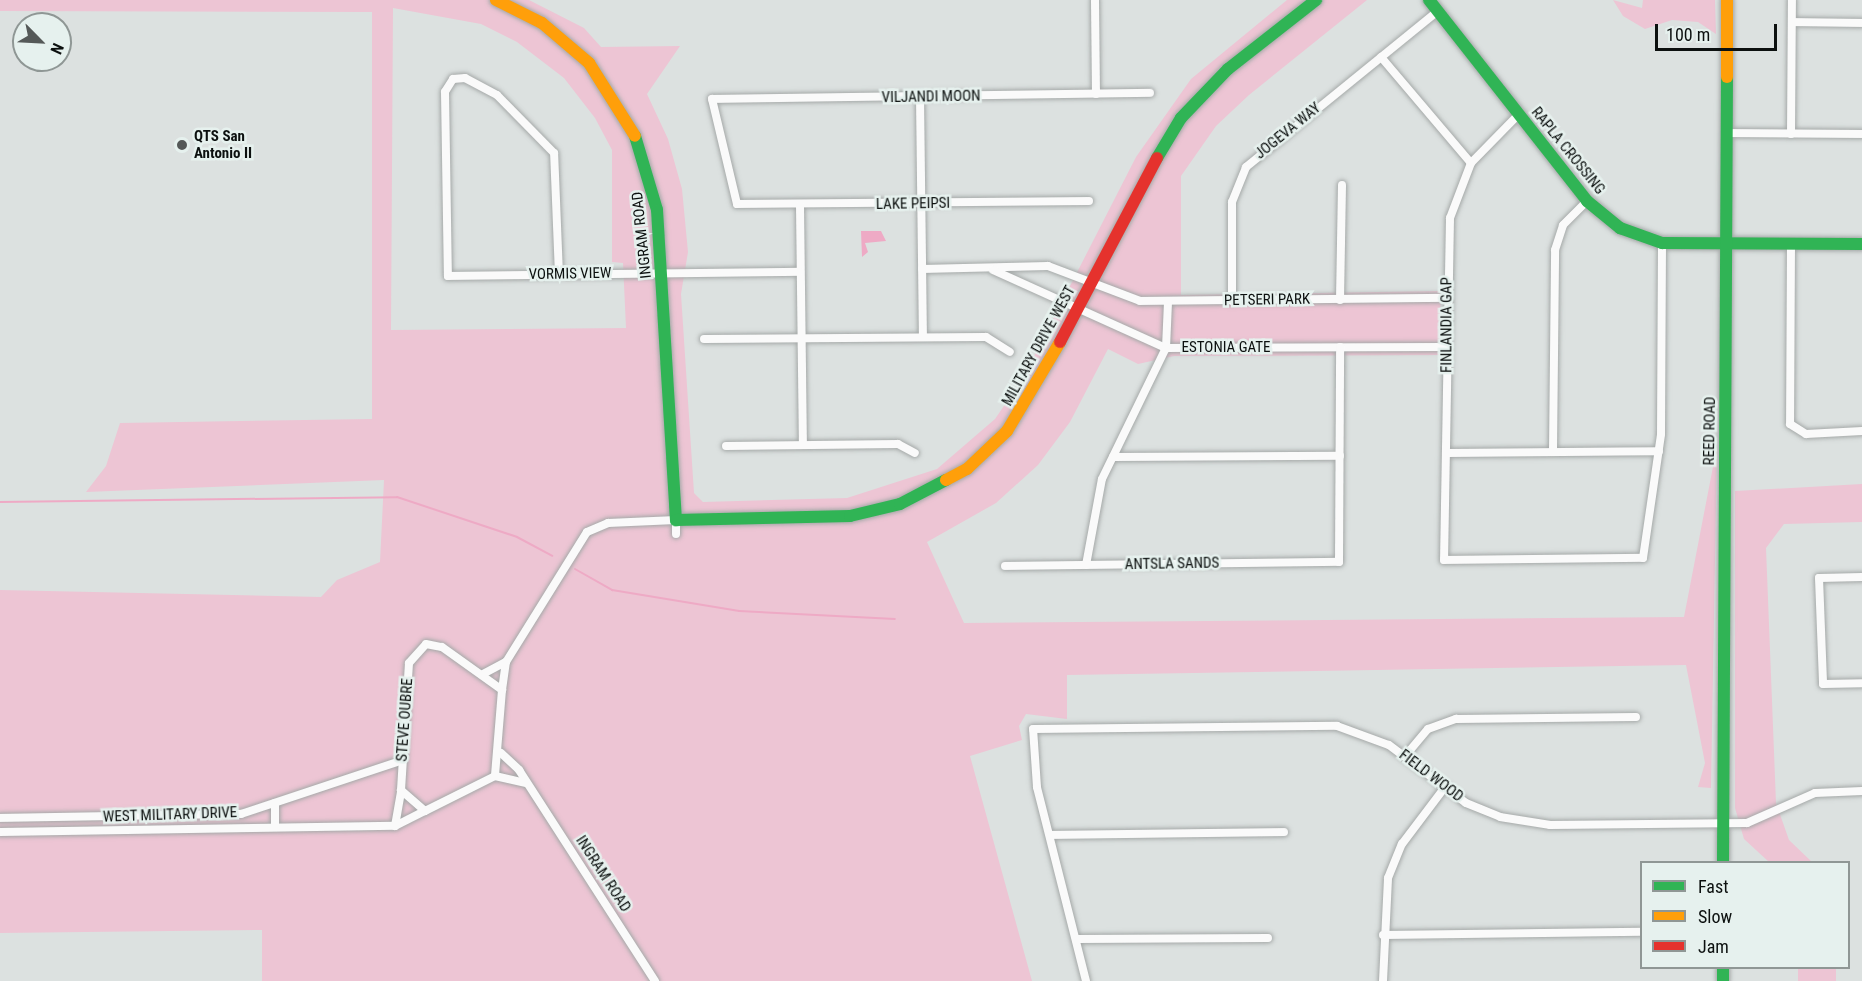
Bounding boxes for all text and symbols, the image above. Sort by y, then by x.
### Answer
north arrow [12,12,72,72]
scale bar [1658,12,1780,50]
text: 100 m [1666,24,1710,45]
text: N [46,40,68,57]
street label: VILJANDI MOON [881,87,981,107]
street label: JOGEVA WAY [1251,99,1325,163]
street label: RAPLA CROSSING [1527,104,1609,198]
place label: QTS San Antonio II [194,127,252,162]
marker: QTS San Antonio II [175,138,189,152]
street label: INGRAM ROAD [628,191,656,279]
street label: LAKE PEIPSI [876,194,950,214]
street label: VORMIS VIEW [529,264,611,284]
street label: FINLANDIA GAP [1438,277,1456,373]
street label: MILITARY DRIVE WEST [998,283,1080,409]
street label: PETSERI PARK [1224,290,1310,310]
street label: ESTONIA GATE [1182,339,1270,357]
street label: REED ROAD [1700,396,1720,466]
street label: ANTSLA SANDS [1125,554,1219,574]
street label: STEVE OUBRE [393,678,417,762]
street label: FIELD WOOD [1395,746,1467,806]
street label: WEST MILITARY DRIVE [102,804,238,826]
street label: INGRAM ROAD [572,832,634,916]
legend [1640,861,1850,969]
text: Fast [1698,876,1729,897]
text: Slow [1698,906,1732,927]
text: Jam [1698,936,1729,957]

